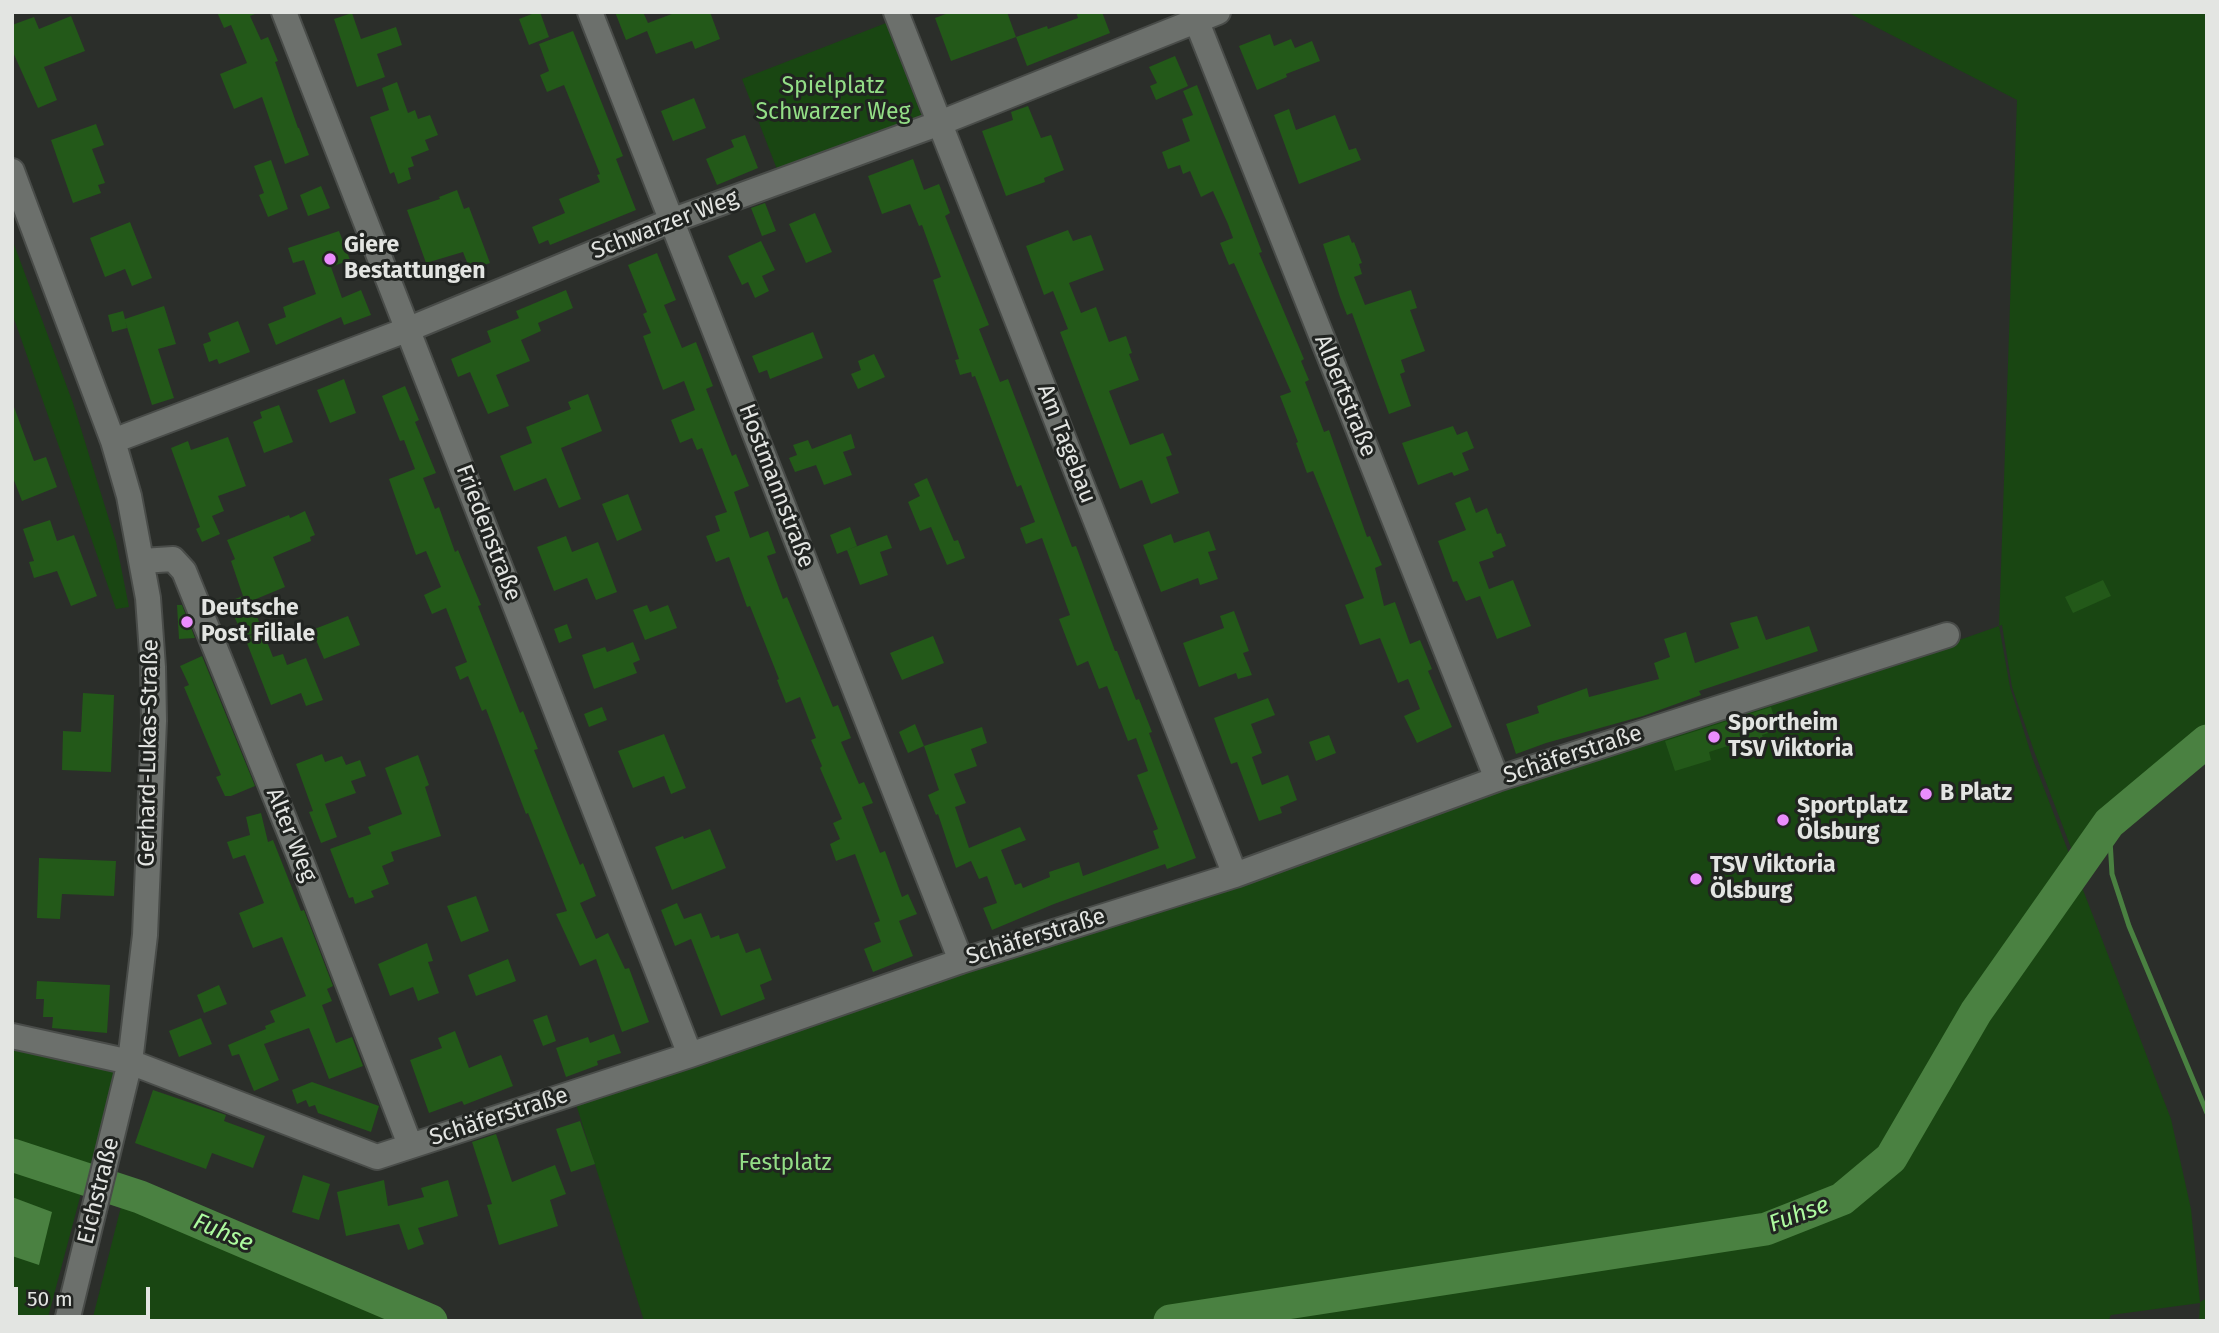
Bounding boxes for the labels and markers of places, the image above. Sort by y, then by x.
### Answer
place label: Giere Bestattungen [344,232,486,286]
marker: Giere Bestattungen [322,251,338,267]
place label: Deutsche Post Filiale [201,595,315,649]
marker: Deutsche Post Filiale [179,614,195,630]
place label: Sportheim TSV Viktoria [1728,710,1854,764]
marker: Sportheim TSV Viktoria [1706,729,1722,745]
place label: B Platz [1940,780,2012,808]
marker: B Platz [1918,786,1934,802]
place label: Sportplatz Ölsburg [1797,793,1908,847]
marker: Sportplatz Ölsburg [1775,812,1791,828]
place label: TSV Viktoria Ölsburg [1710,852,1836,906]
marker: TSV Viktoria Ölsburg [1688,871,1704,887]

